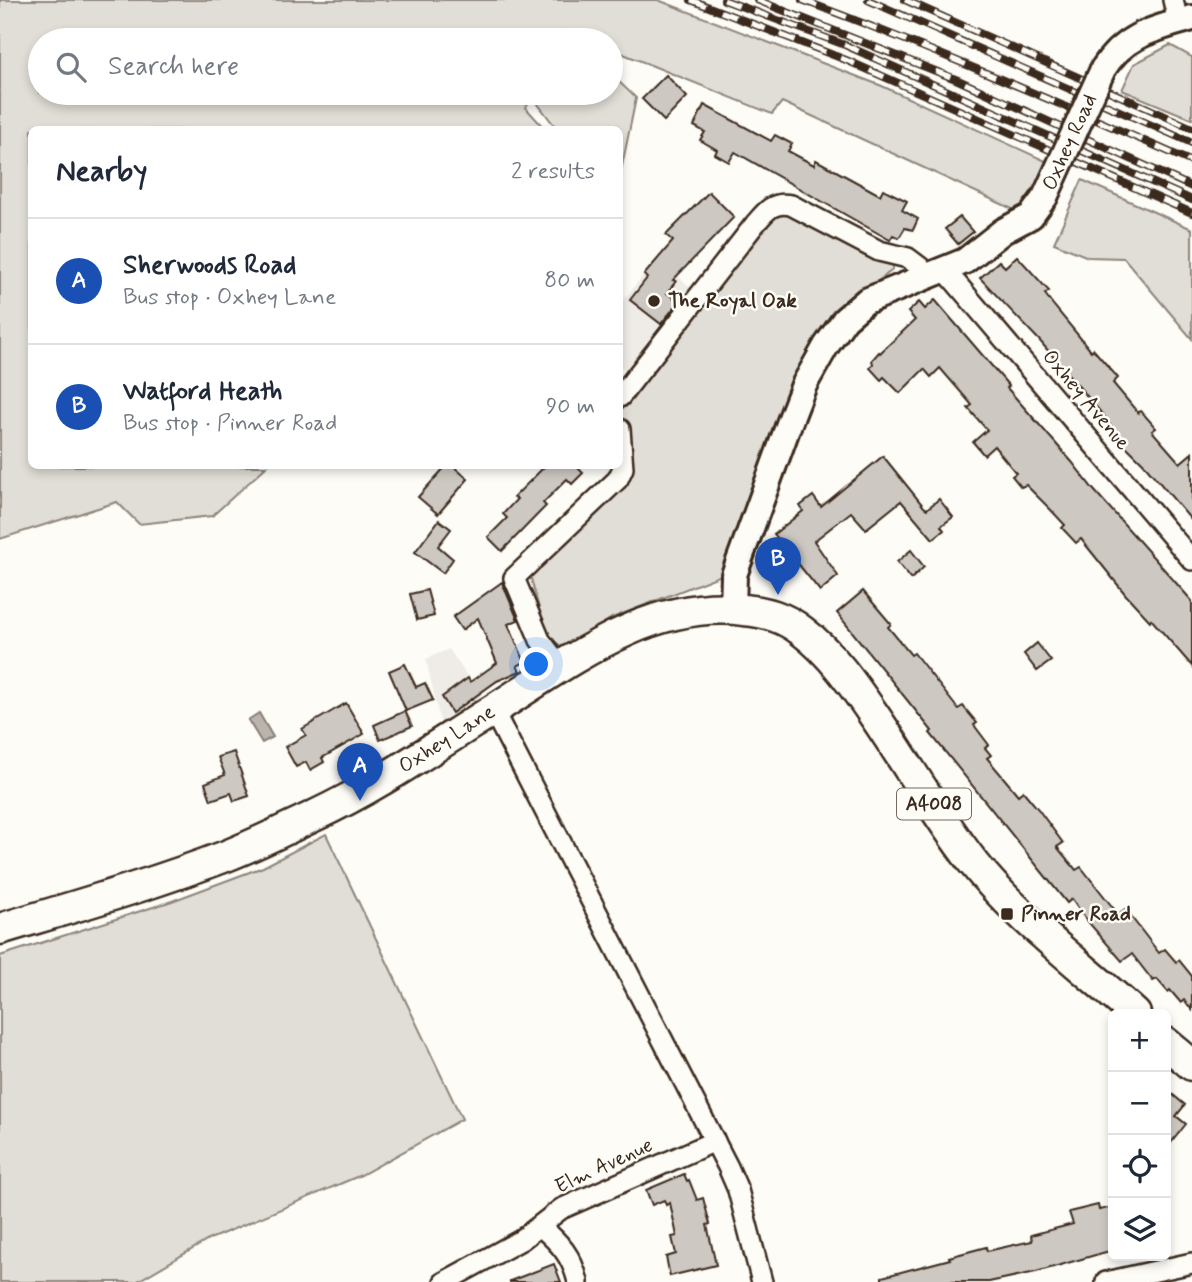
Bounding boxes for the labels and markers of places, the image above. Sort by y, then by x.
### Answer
place label: The Royal Oak [668,287,797,315]
marker: The Royal Oak [646,293,662,309]
pin: B [755,537,801,595]
pin: A [337,743,383,801]
place label: Pinner Road [1021,900,1131,928]
marker: Pinner Road [999,906,1015,922]

